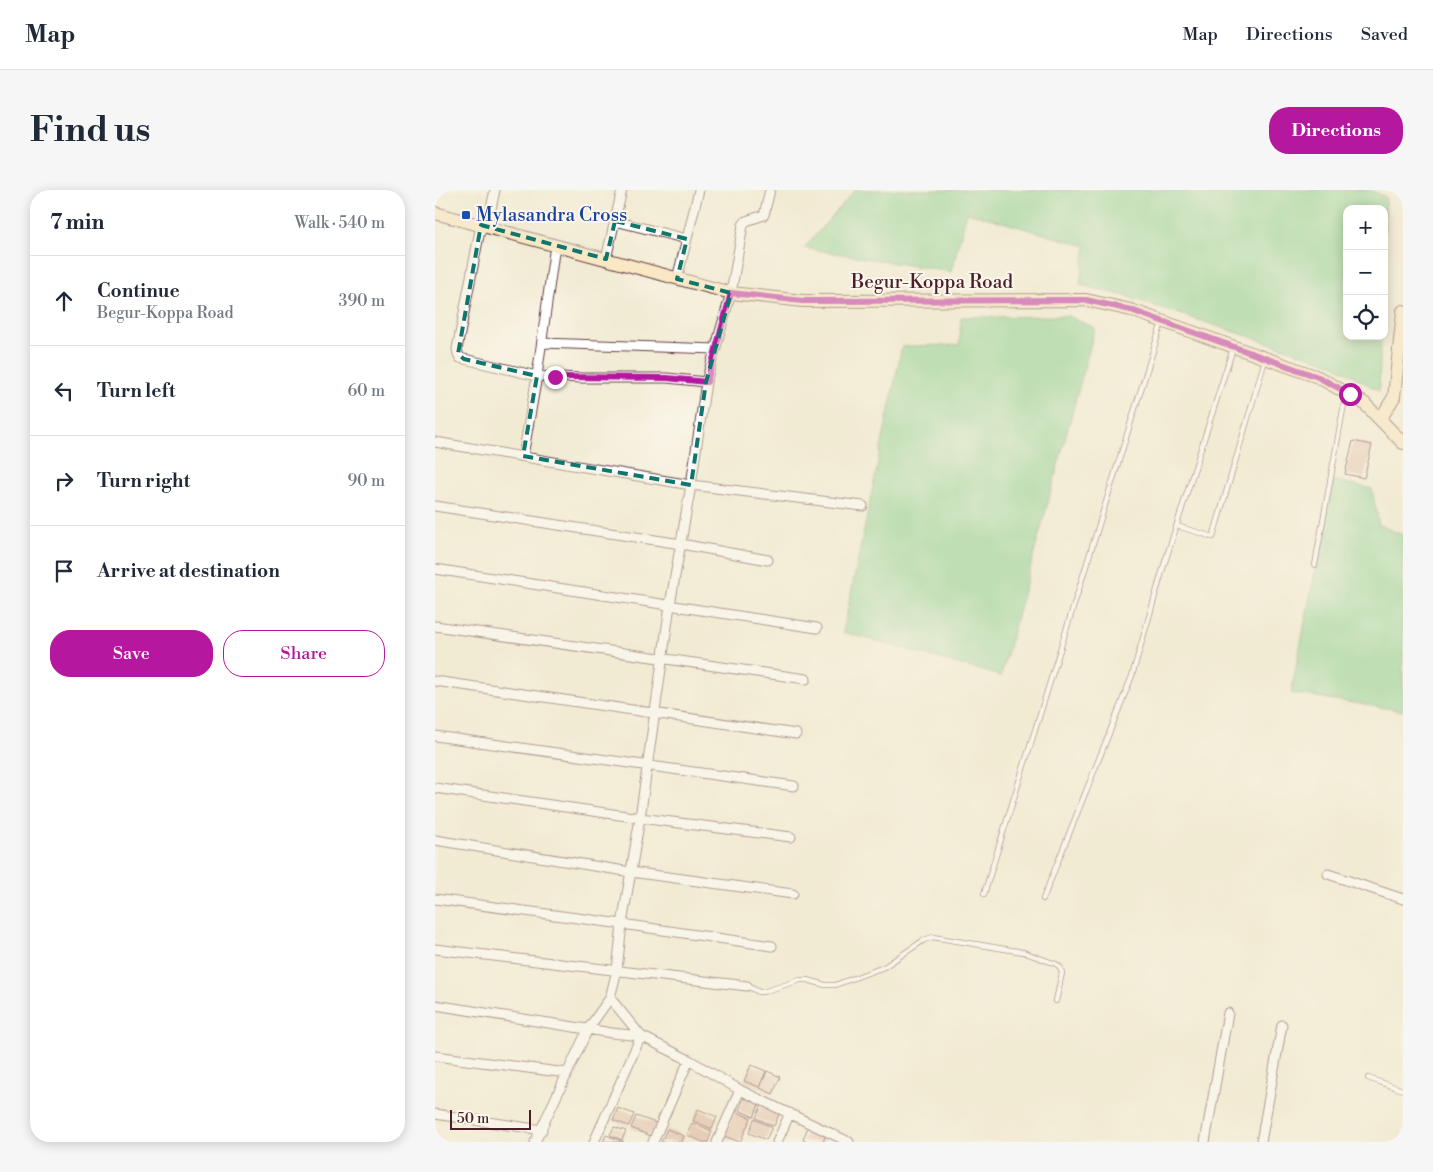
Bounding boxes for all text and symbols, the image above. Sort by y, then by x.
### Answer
text: Map [25,20,75,50]
text: Map [1182,23,1218,46]
text: Directions [1246,23,1333,46]
text: Saved [1361,23,1408,46]
button: Directions [1269,107,1403,154]
text: Find us [30,109,150,152]
place label: Mylasandra Cross [476,203,627,227]
map controls [1343,205,1388,340]
button: + [1343,205,1388,250]
marker: Mylasandra Cross [460,209,472,221]
text: 7 min [50,210,104,236]
text: Walk · 540 m [295,213,385,233]
button: − [1343,250,1388,295]
street label: Begur-Koppa Road [850,270,1013,294]
text: Continue [97,279,180,303]
icon: ahead [50,287,78,315]
text: 390 m [339,291,385,311]
button: locate [1343,295,1388,340]
text: Begur-Koppa Road [97,303,234,323]
route end [544,366,567,389]
icon: left [50,377,78,405]
text: Turn left [97,379,176,403]
text: 60 m [347,381,385,401]
route start [1339,383,1362,406]
icon: right [50,467,78,495]
text: Turn right [97,469,190,493]
text: 90 m [347,471,385,491]
icon: arrive [50,557,78,585]
text: Arrive at destination [97,559,280,583]
button: Save [50,630,213,677]
button: Share [223,630,385,677]
scale bar [450,1107,531,1130]
text: 50 m [457,1110,489,1128]

